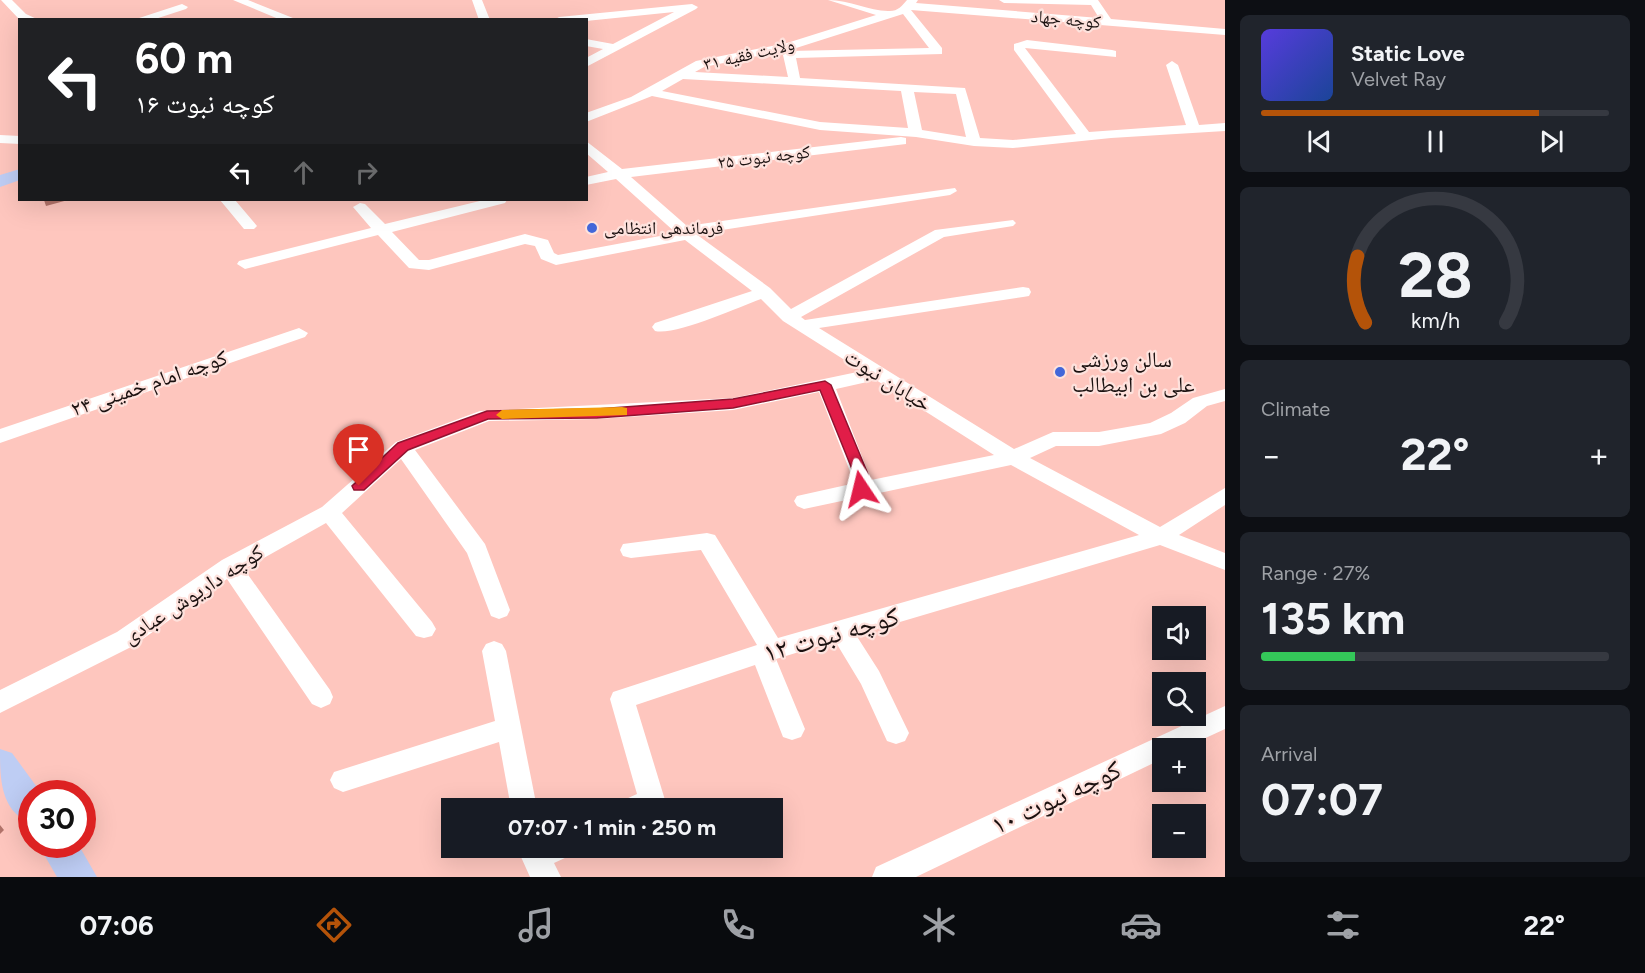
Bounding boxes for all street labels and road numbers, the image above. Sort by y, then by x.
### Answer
street label: کوچه جهاد [1030,5,1102,33]
street label: ولایت فقیه ۳۱ [701,33,797,75]
street label: کوچه نبوت ۲۵ [716,140,812,174]
street label: خیابان نبوت [840,343,936,417]
street label: کوچه امام خمینی ۲۴ [67,344,231,423]
street label: کوچه داریوش عبادی [117,538,269,650]
street label: کوچه نبوت ۱۲ [759,599,903,669]
street label: کوچه نبوت ۱۰ [986,753,1126,841]

